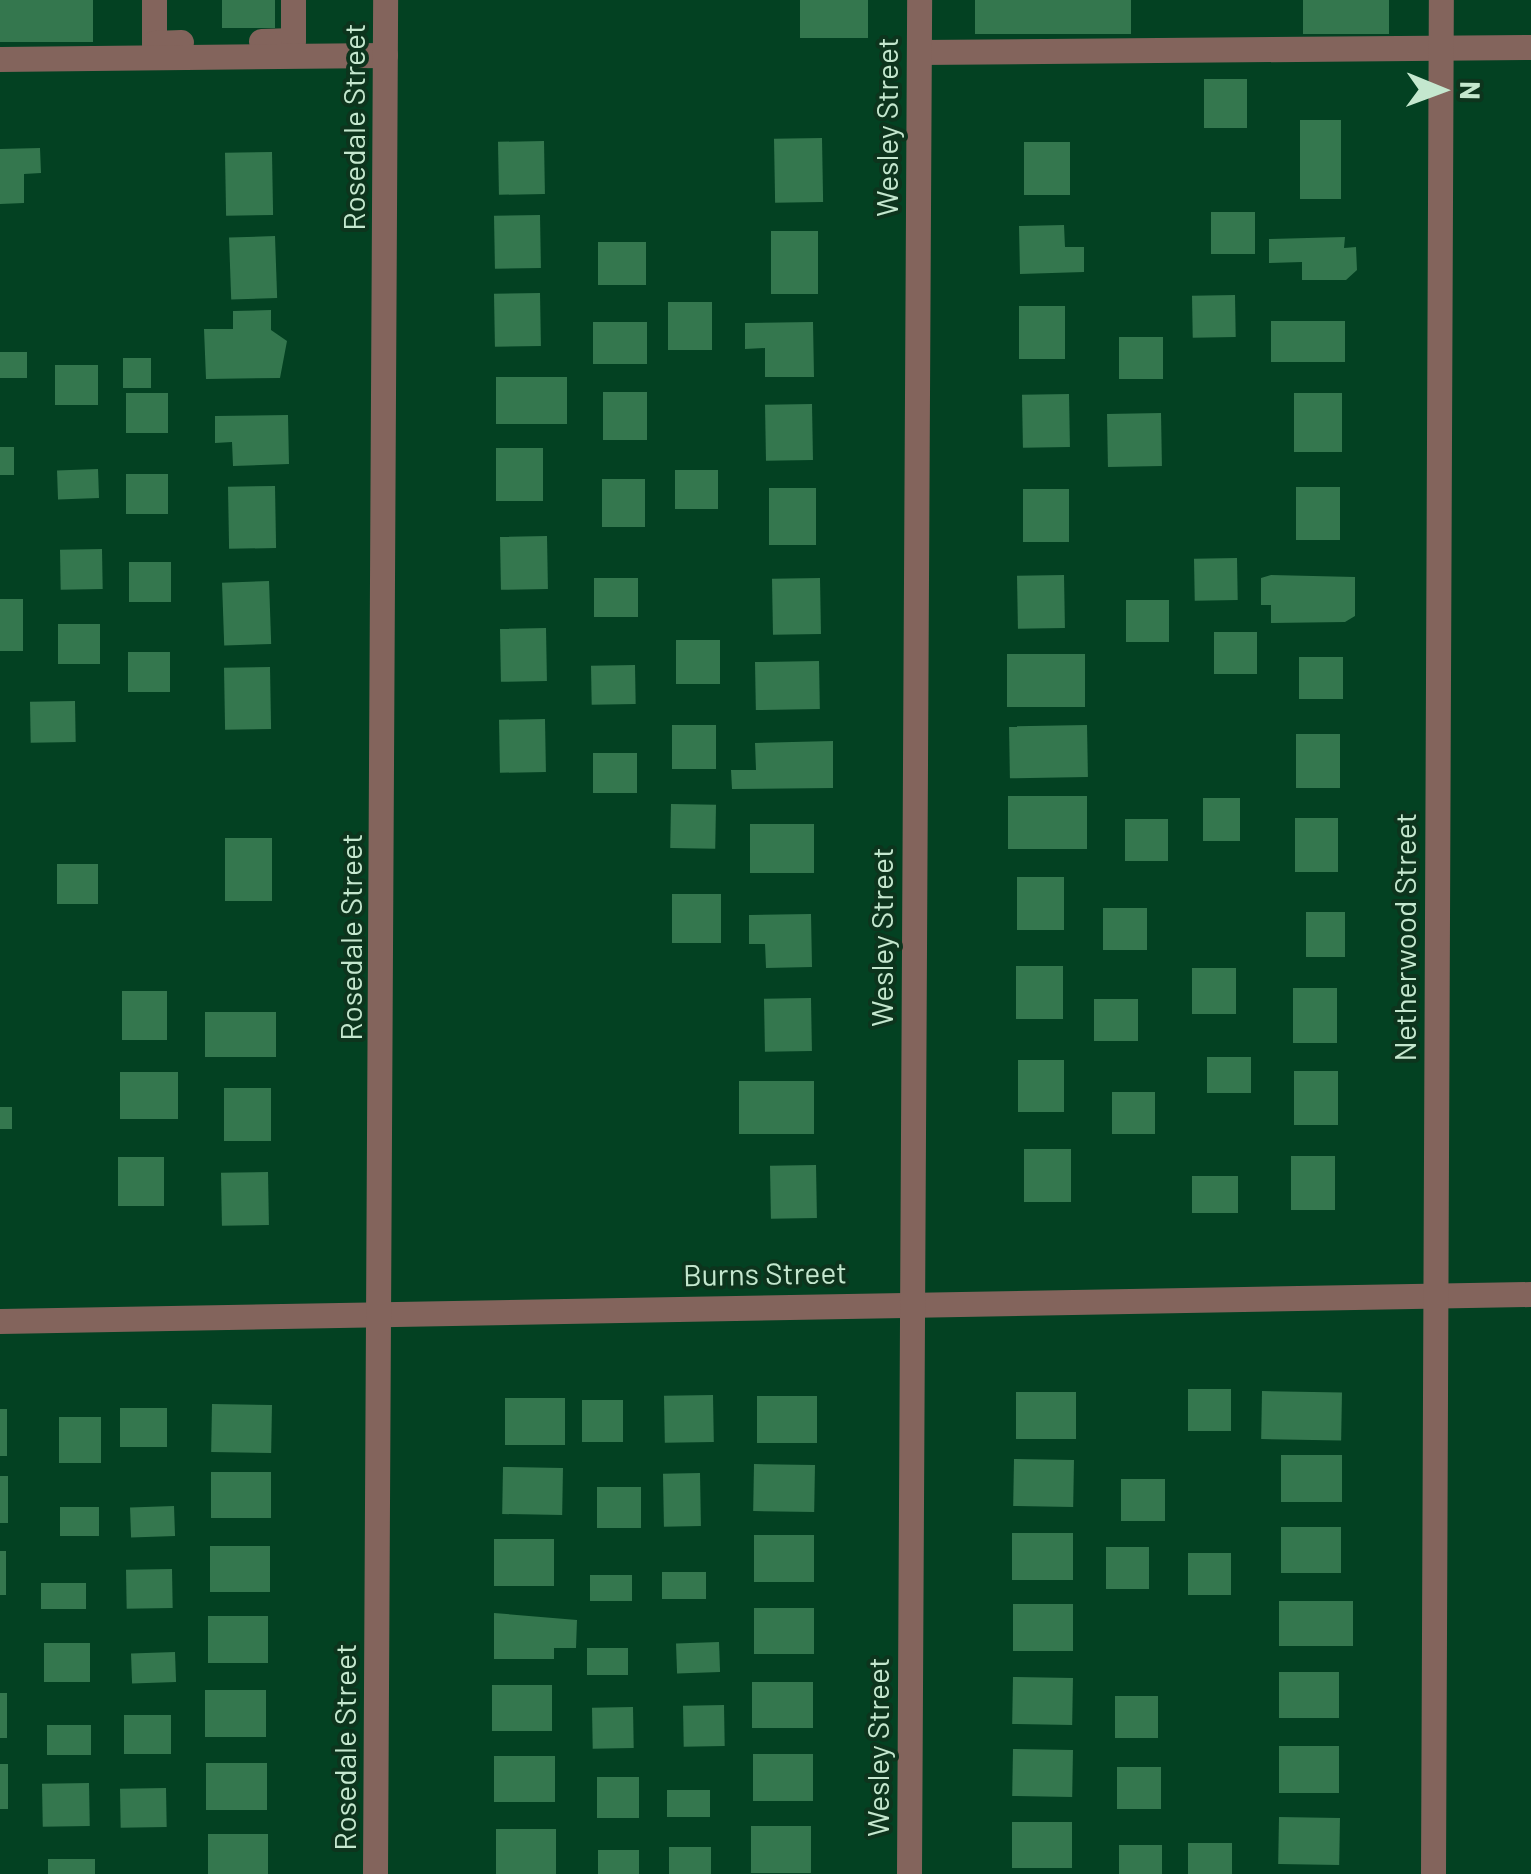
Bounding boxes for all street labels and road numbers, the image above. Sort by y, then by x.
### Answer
street label: Rosedale Street [335,23,371,231]
street label: Wesley Street [868,37,904,217]
street label: Netherwood Street [1386,813,1422,1061]
street label: Rosedale Street [332,833,368,1041]
street label: Wesley Street [863,847,899,1027]
street label: Burns Street [683,1254,847,1292]
street label: Rosedale Street [326,1643,362,1851]
street label: Wesley Street [859,1657,895,1837]

